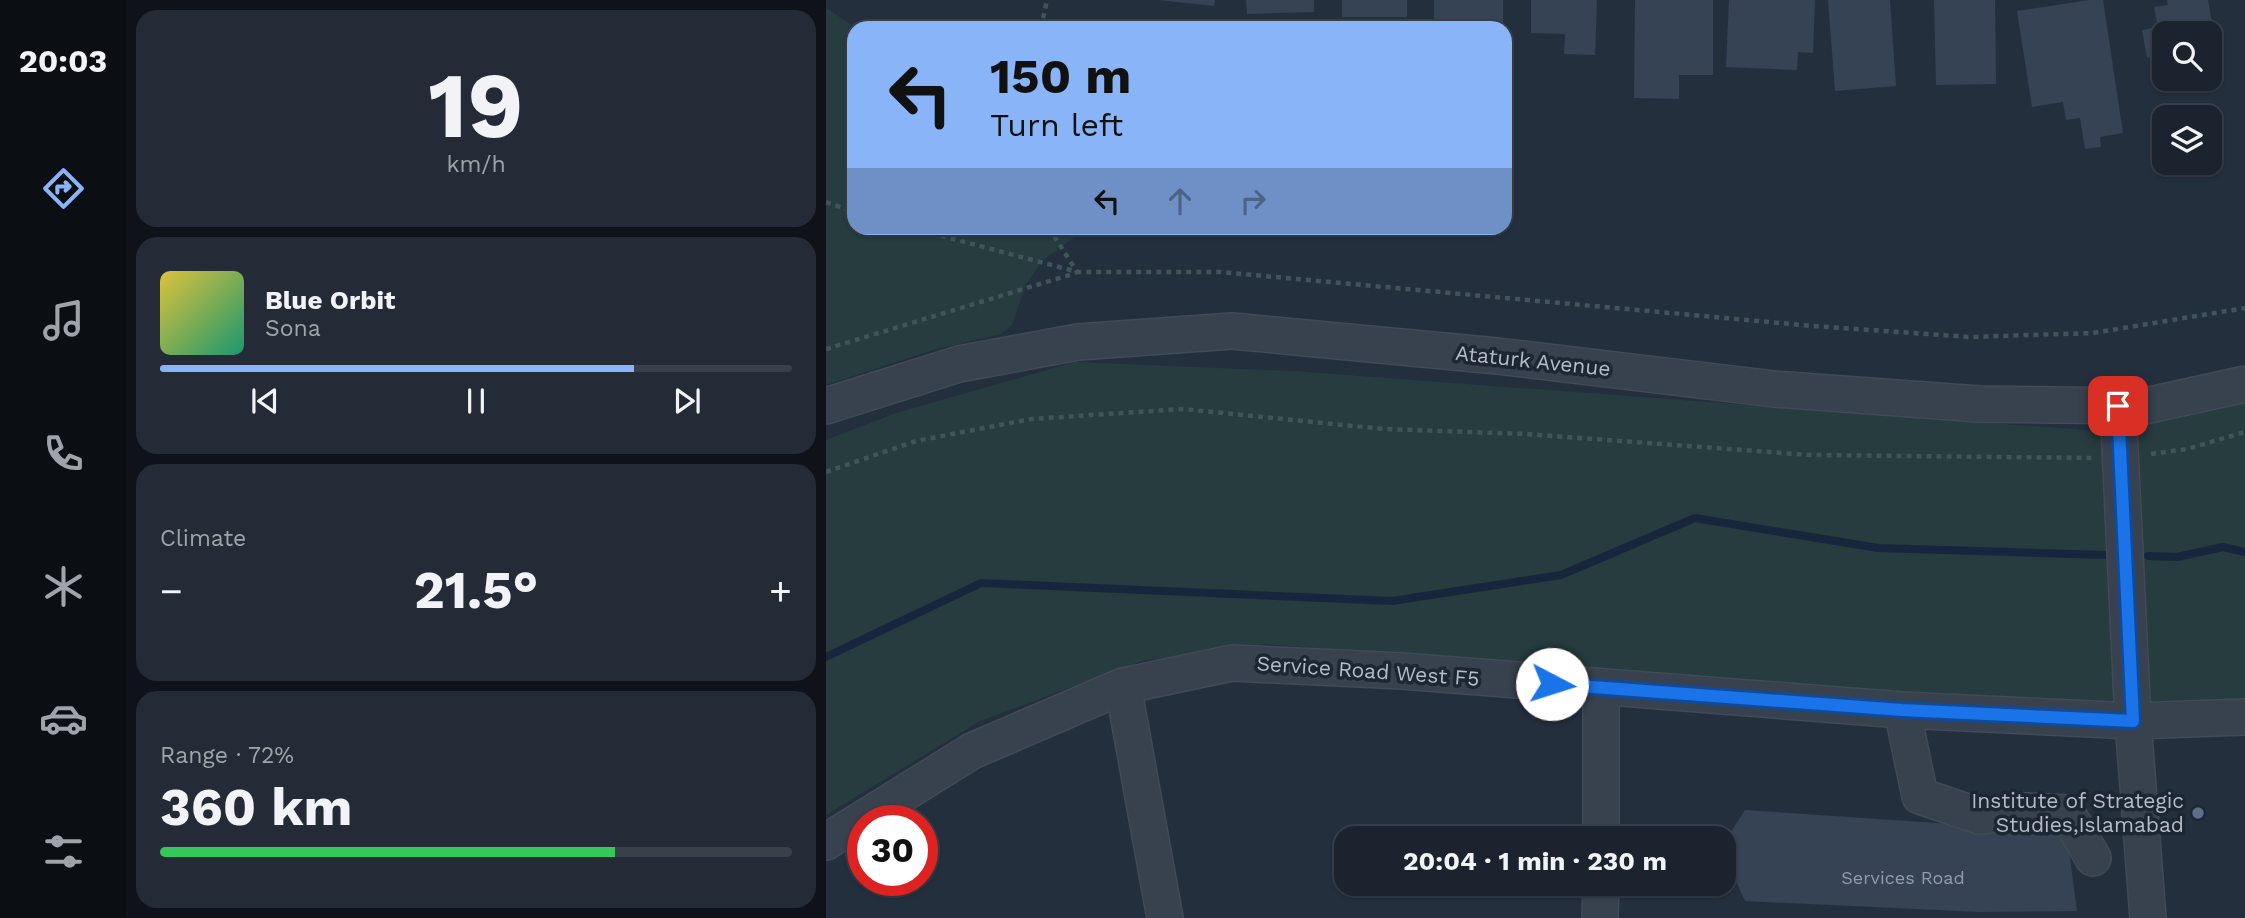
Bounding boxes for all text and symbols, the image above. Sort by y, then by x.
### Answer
map controls [2152,21,2222,175]
button: search [2152,21,2222,91]
text: 20:03 [19,42,107,80]
text: 150 m [990,47,1131,105]
icon: left [875,49,966,140]
text: 19 [428,52,524,159]
button: layers [2152,105,2222,175]
text: Turn left [990,106,1123,144]
text: km/h [446,151,506,178]
icon: directions [39,164,88,213]
icon: left [1088,182,1126,220]
icon: ahead [1161,182,1199,220]
icon: right [1234,182,1272,220]
text: Blue Orbit [265,285,395,315]
icon: music [39,296,88,345]
text: Sona [265,315,321,342]
street label: Ataturk Avenue [1454,340,1612,381]
pin [2088,376,2148,436]
icon: previous [246,382,284,420]
icon: pause [457,382,495,420]
icon: next [668,382,706,420]
icon: arrive [2099,387,2137,425]
icon: phone [39,429,88,478]
text: Climate [160,525,246,552]
text: 21.5° [414,560,538,621]
icon: climate [39,562,88,611]
text: − [160,569,183,613]
text: + [769,569,792,613]
position arrow [1515,647,1589,721]
street label: Service Road West F5 [1256,650,1480,691]
icon: car [39,694,88,743]
text: Range · 72% [160,742,294,769]
text: 360 km [160,777,353,838]
place label: Institute of Strategic Studies,Islamabad [1971,788,2184,837]
speed limit sign: 30 [847,805,938,896]
marker: Institute of Strategic Studies,Islamabad [2190,805,2206,821]
icon: filters [39,827,88,876]
text: 20:04 · 1 min · 230 m [1403,846,1667,876]
house number: Services Road [1841,867,1965,888]

